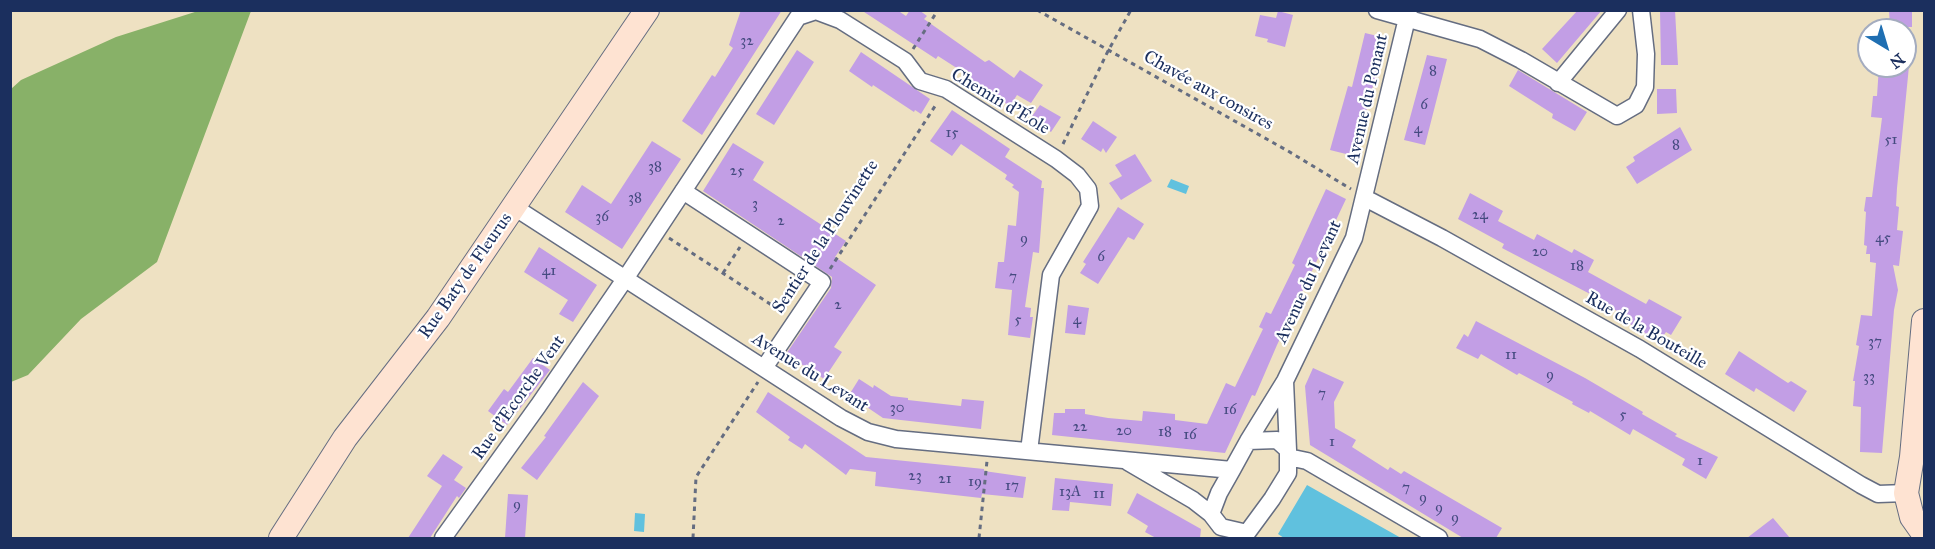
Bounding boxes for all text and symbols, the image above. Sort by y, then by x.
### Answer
north arrow [1857,18,1917,78]
house number: 32 [740,32,754,50]
street label: Avenue du Ponant [1343,32,1393,166]
street label: Chavée aux consires [1139,46,1277,136]
text: N [1886,49,1908,73]
house number: 8 [1429,62,1437,80]
street label: Chemin d'Éole [947,64,1053,140]
house number: 6 [1420,96,1428,114]
house number: 4 [1414,120,1422,138]
house number: 15 [946,124,958,142]
house number: 51 [1885,131,1897,149]
house number: 8 [1672,136,1680,154]
street label: Sentier de la Plouvinette [768,156,884,318]
house number: 38 [648,158,662,176]
house number: 25 [730,162,744,180]
house number: 38 [628,189,642,207]
house number: 3 [752,195,758,213]
house number: 24 [1472,206,1488,224]
house number: 36 [595,208,609,226]
street label: Rue Baty de Fleurus [414,209,518,343]
house number: 2 [777,212,785,230]
street label: Avenue du Levant [1271,217,1347,347]
house number: 45 [1875,229,1891,247]
house number: 9 [1020,230,1028,248]
house number: 20 [1532,243,1548,261]
house number: 6 [1097,248,1105,266]
house number: 18 [1570,257,1584,275]
house number: 41 [542,262,556,280]
house number: 7 [1009,268,1017,286]
street label: Rue de la Bouteille [1581,287,1711,375]
house number: 2 [834,296,842,314]
house number: 5 [1015,311,1021,329]
house number: 4 [1073,311,1081,329]
street label: Avenue du Levant [748,329,872,417]
street label: Rue d'Ecorche Vent [468,332,570,464]
house number: 37 [1868,333,1882,351]
house number: 11 [1505,346,1517,364]
house number: 9 [1546,366,1554,384]
house number: 33 [1863,368,1875,386]
house number: 7 [1318,385,1326,403]
house number: 30 [890,399,904,417]
house number: 16 [1223,401,1237,419]
house number: 5 [1620,406,1626,424]
house number: 22 [1073,418,1087,436]
house number: 20 [1116,422,1132,440]
house number: 18 [1158,423,1172,441]
house number: 16 [1183,426,1197,444]
house number: 1 [1329,433,1335,451]
house number: 1 [1697,452,1703,470]
house number: 23 [908,467,922,485]
house number: 21 [938,470,952,488]
house number: 19 [968,473,982,491]
house number: 17 [1005,477,1019,495]
house number: 7 [1402,479,1410,497]
house number: 13A [1059,483,1081,501]
house number: 11 [1093,485,1105,503]
house number: 9 [1419,489,1427,507]
house number: 9 [513,496,521,514]
house number: 9 [1435,499,1443,517]
house number: 9 [1451,509,1459,527]

